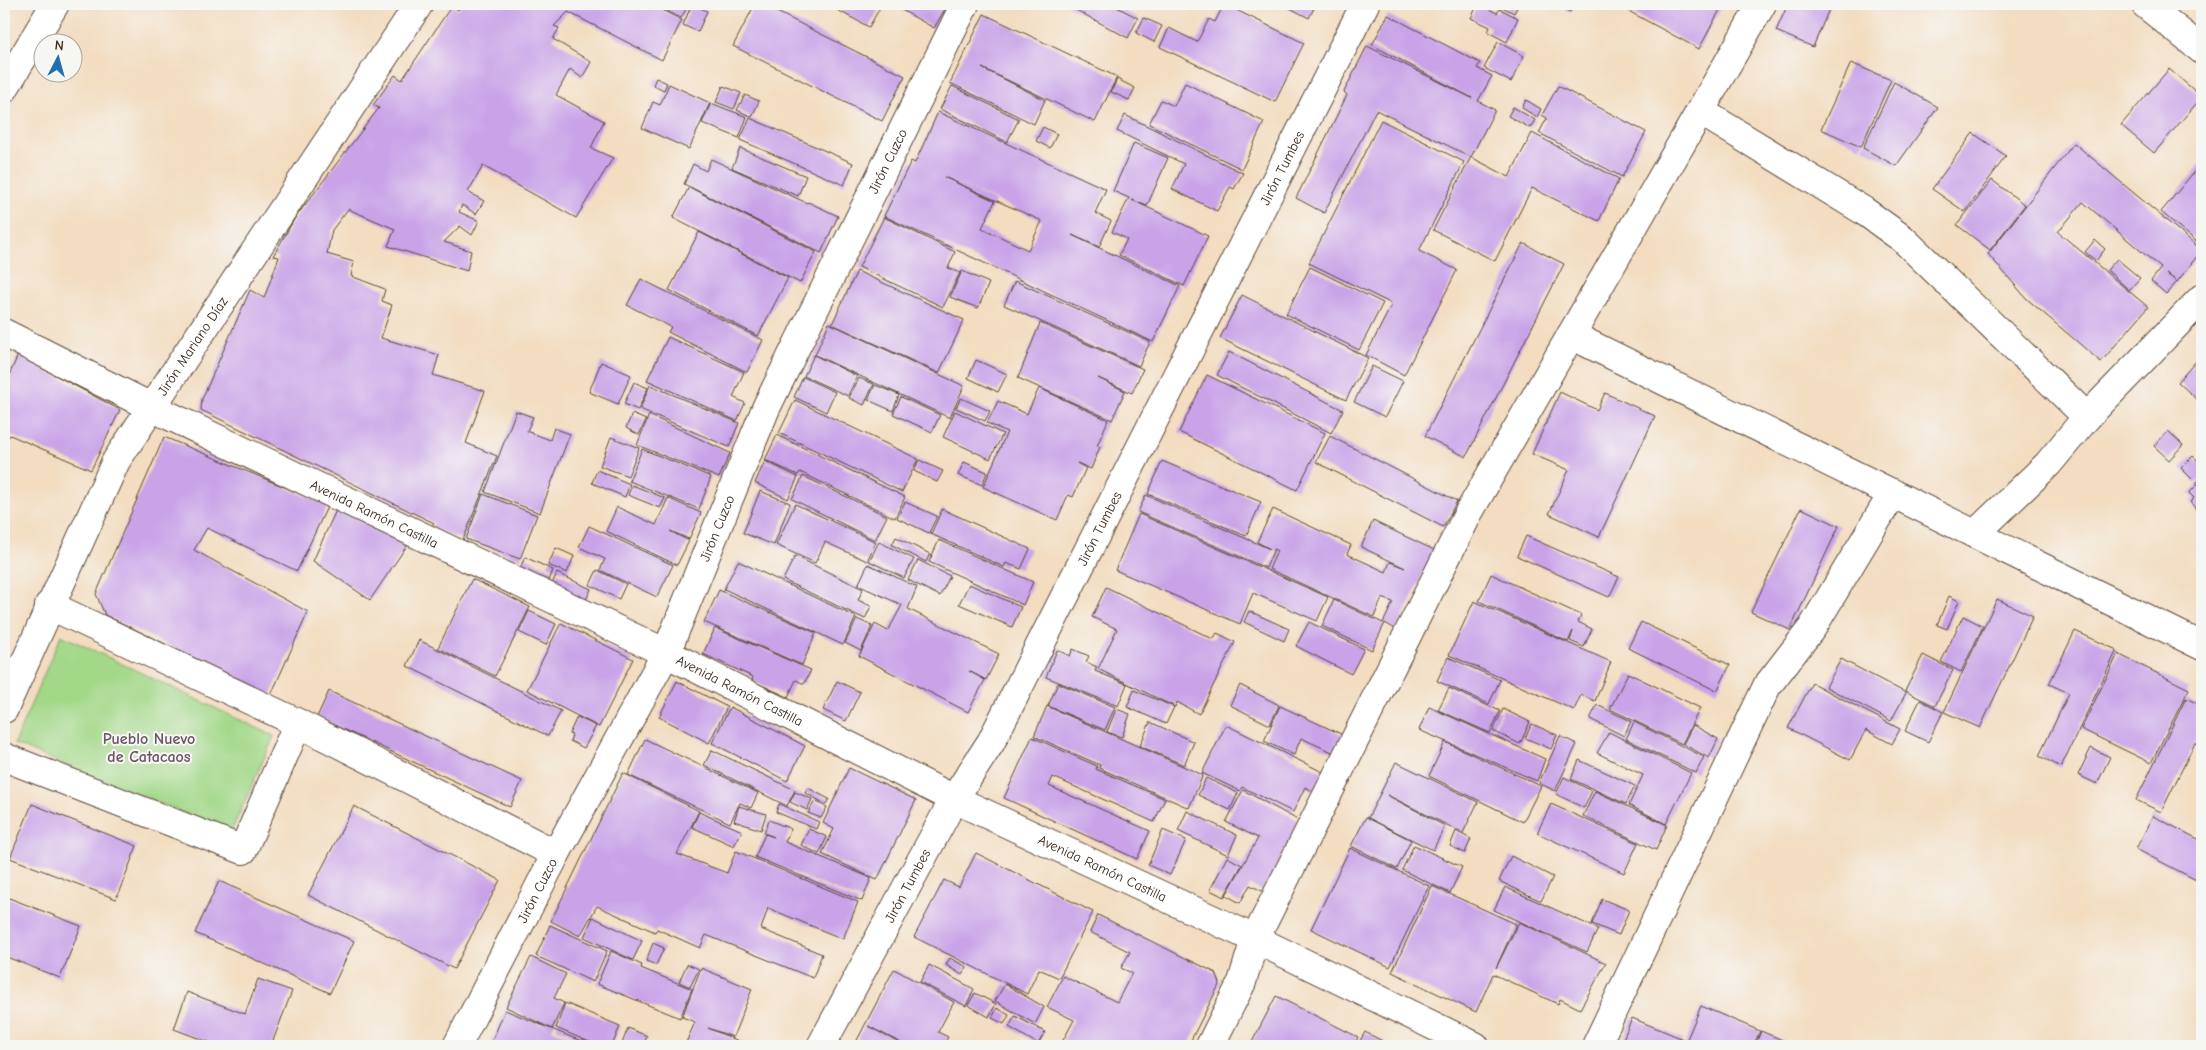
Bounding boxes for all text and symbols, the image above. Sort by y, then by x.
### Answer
north arrow [32,32,82,82]
text: N [54,37,65,54]
street label: Jirón Cuzco [864,126,911,196]
street label: Jirón Tumbes [1256,128,1308,208]
street label: Jirón Mariano Díaz [153,294,231,399]
street label: Avenida Ramón Castilla [307,476,441,552]
street label: Jirón Tumbes [1073,488,1125,568]
street label: Jirón Cuzco [696,492,738,564]
street label: Avenida Ramón Castilla [673,651,806,730]
district label: Pueblo Nuevo de Catacaos [103,730,195,766]
street label: Avenida Ramón Castilla [1035,831,1170,905]
street label: Jirón Tumbes [881,846,934,925]
street label: Jirón Cuzco [514,855,561,926]

